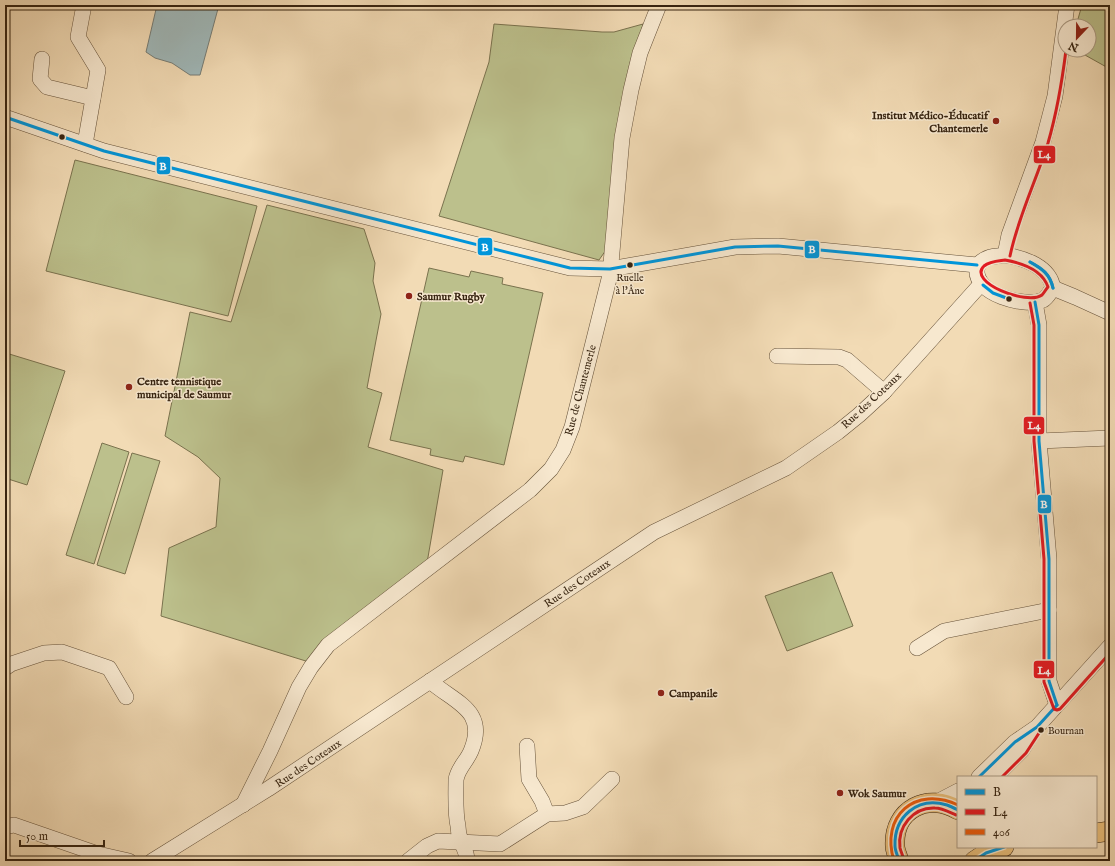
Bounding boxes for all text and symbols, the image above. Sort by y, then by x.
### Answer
north arrow [1057,18,1097,58]
text: N [1066,38,1082,55]
place label: Institut Médico-Éducatif Chantemerle [872,108,990,136]
marker: Institut Médico-Éducatif Chantemerle [991,116,1001,126]
unlabelled marker [57,132,67,142]
line badge: L4 [1033,145,1056,164]
text: L4 [1036,148,1051,162]
line badge: B [156,156,171,175]
text: B [159,160,167,174]
line badge: B [477,237,493,256]
line badge: B [804,240,820,259]
text: B [481,241,489,255]
text: B [808,243,816,257]
marker: Ruelle à l'Âne [625,260,635,270]
place label: Ruelle à l'Âne [616,272,645,298]
place label: Saumur Rugby [417,290,485,304]
marker: Saumur Rugby [404,291,414,301]
unlabelled marker [1004,294,1014,304]
street label: Rue de Chantemerle [562,343,600,437]
street label: Rue des Coteaux [839,369,905,432]
place label: Centre tennistique municipal de Saumur [137,375,232,402]
marker: Centre tennistique municipal de Saumur [124,382,134,392]
line badge: L4 [1023,416,1045,435]
text: L4 [1026,419,1041,433]
line badge: B [1037,494,1052,514]
text: B [1040,498,1048,512]
street label: Rue des Coteaux [542,556,614,611]
line badge: L4 [1033,660,1055,679]
text: L4 [1036,664,1051,678]
place label: Campanile [669,687,718,701]
marker: Campanile [656,688,666,698]
marker: Bournan [1036,725,1046,735]
place label: Bournan [1048,725,1084,738]
street label: Rue des Coteaux [273,736,345,791]
legend [957,776,1097,848]
text: B [993,785,1001,800]
place label: Wok Saumur [847,787,907,801]
marker: Wok Saumur [835,788,845,798]
text: L4 [993,805,1008,820]
scale bar [20,822,104,848]
text: 406 [993,825,1011,840]
text: 50 m [26,829,48,844]

